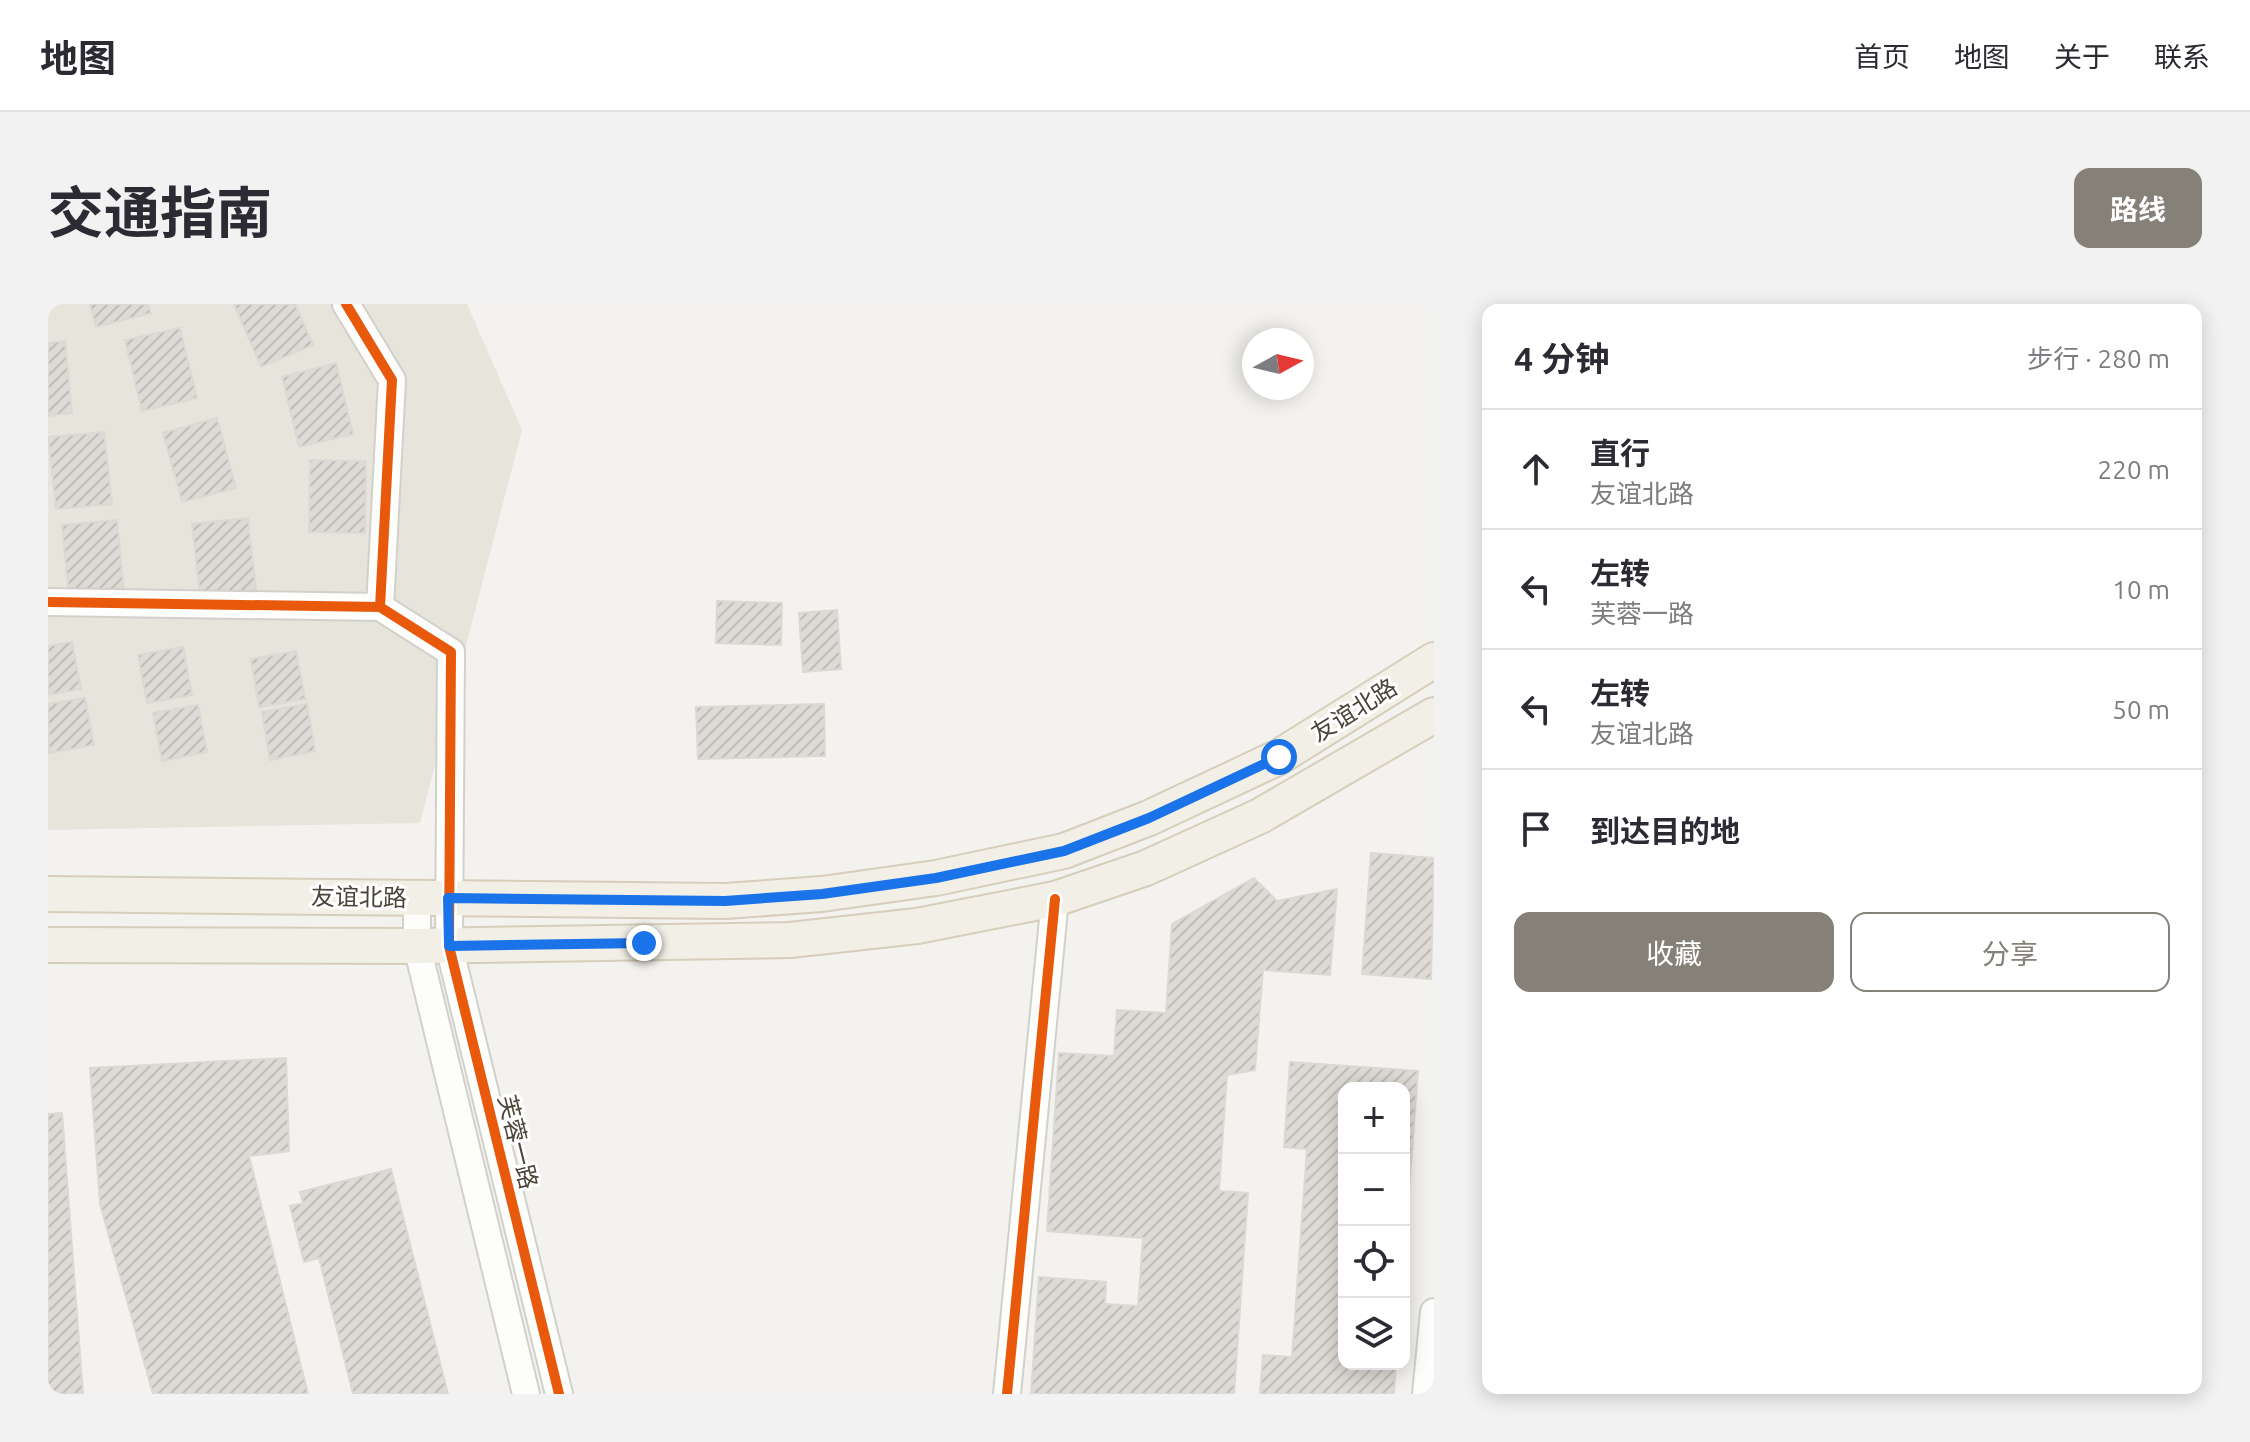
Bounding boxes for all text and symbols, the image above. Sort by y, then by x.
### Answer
text: 地图 [40,37,116,79]
text: 首页 [1854,41,1910,72]
text: 地图 [1954,41,2010,72]
text: 关于 [2054,41,2110,72]
text: 联系 [2154,41,2210,72]
button: 路线 [2074,168,2202,248]
text: 交通指南 [48,181,272,244]
north arrow [1242,328,1314,400]
text: 4 分钟 [1514,339,1609,377]
text: 步行 · 280 m [2027,344,2170,373]
text: 直行 [1590,436,1650,470]
icon: ahead [1514,447,1558,491]
text: 220 m [2098,455,2170,484]
text: 友谊北路 [1590,479,1694,508]
text: 左转 [1590,556,1650,590]
icon: left [1514,567,1558,611]
text: 10 m [2112,575,2170,604]
text: 芙蓉一路 [1590,599,1694,628]
street label: 友谊北路 [1306,673,1402,747]
text: 左转 [1590,676,1650,710]
icon: left [1514,687,1558,731]
text: 50 m [2112,695,2170,724]
text: 友谊北路 [1590,719,1694,748]
route start [1261,739,1297,775]
icon: arrive [1514,807,1558,851]
text: 到达目的地 [1590,814,1740,848]
street label: 友谊北路 [311,883,407,911]
button: 收藏 [1514,912,1834,992]
button: 分享 [1850,912,2170,992]
route end [626,925,662,961]
map controls [1338,1082,1410,1370]
button: + [1338,1082,1410,1154]
street label: 芙蓉一路 [493,1092,543,1192]
button: − [1338,1154,1410,1226]
button: locate [1338,1226,1410,1298]
button: layers [1338,1298,1410,1370]

